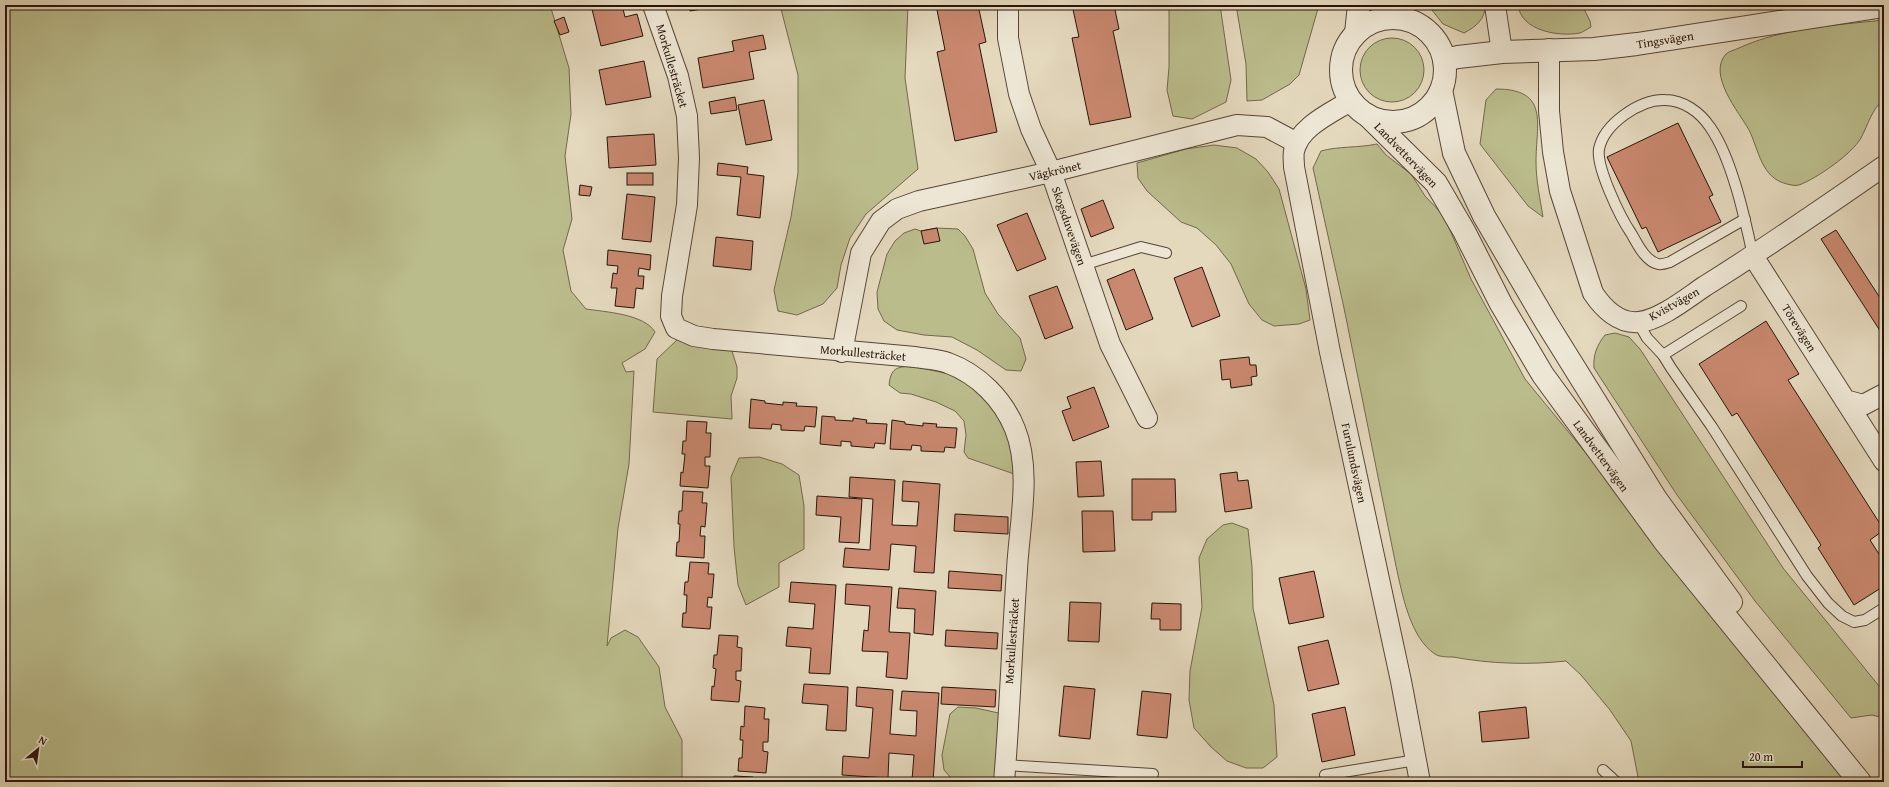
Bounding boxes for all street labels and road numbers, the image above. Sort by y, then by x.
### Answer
street label: Morkullesträcket [652,22,693,110]
street label: Tingsvägen [1635,27,1695,52]
street label: Landvettervägen [1371,118,1442,191]
street label: Vägkrönet [1027,156,1083,185]
street label: Skogsduvevägen [1048,184,1091,268]
street label: Kvistvägen [1645,283,1702,324]
street label: Törevägen [1778,301,1821,355]
street label: Morkullesträcket [819,340,908,365]
street label: Landvettervägen [1570,416,1633,495]
street label: Furulundsvägen [1338,421,1371,505]
street label: Morkullesträcket [1000,597,1023,685]

